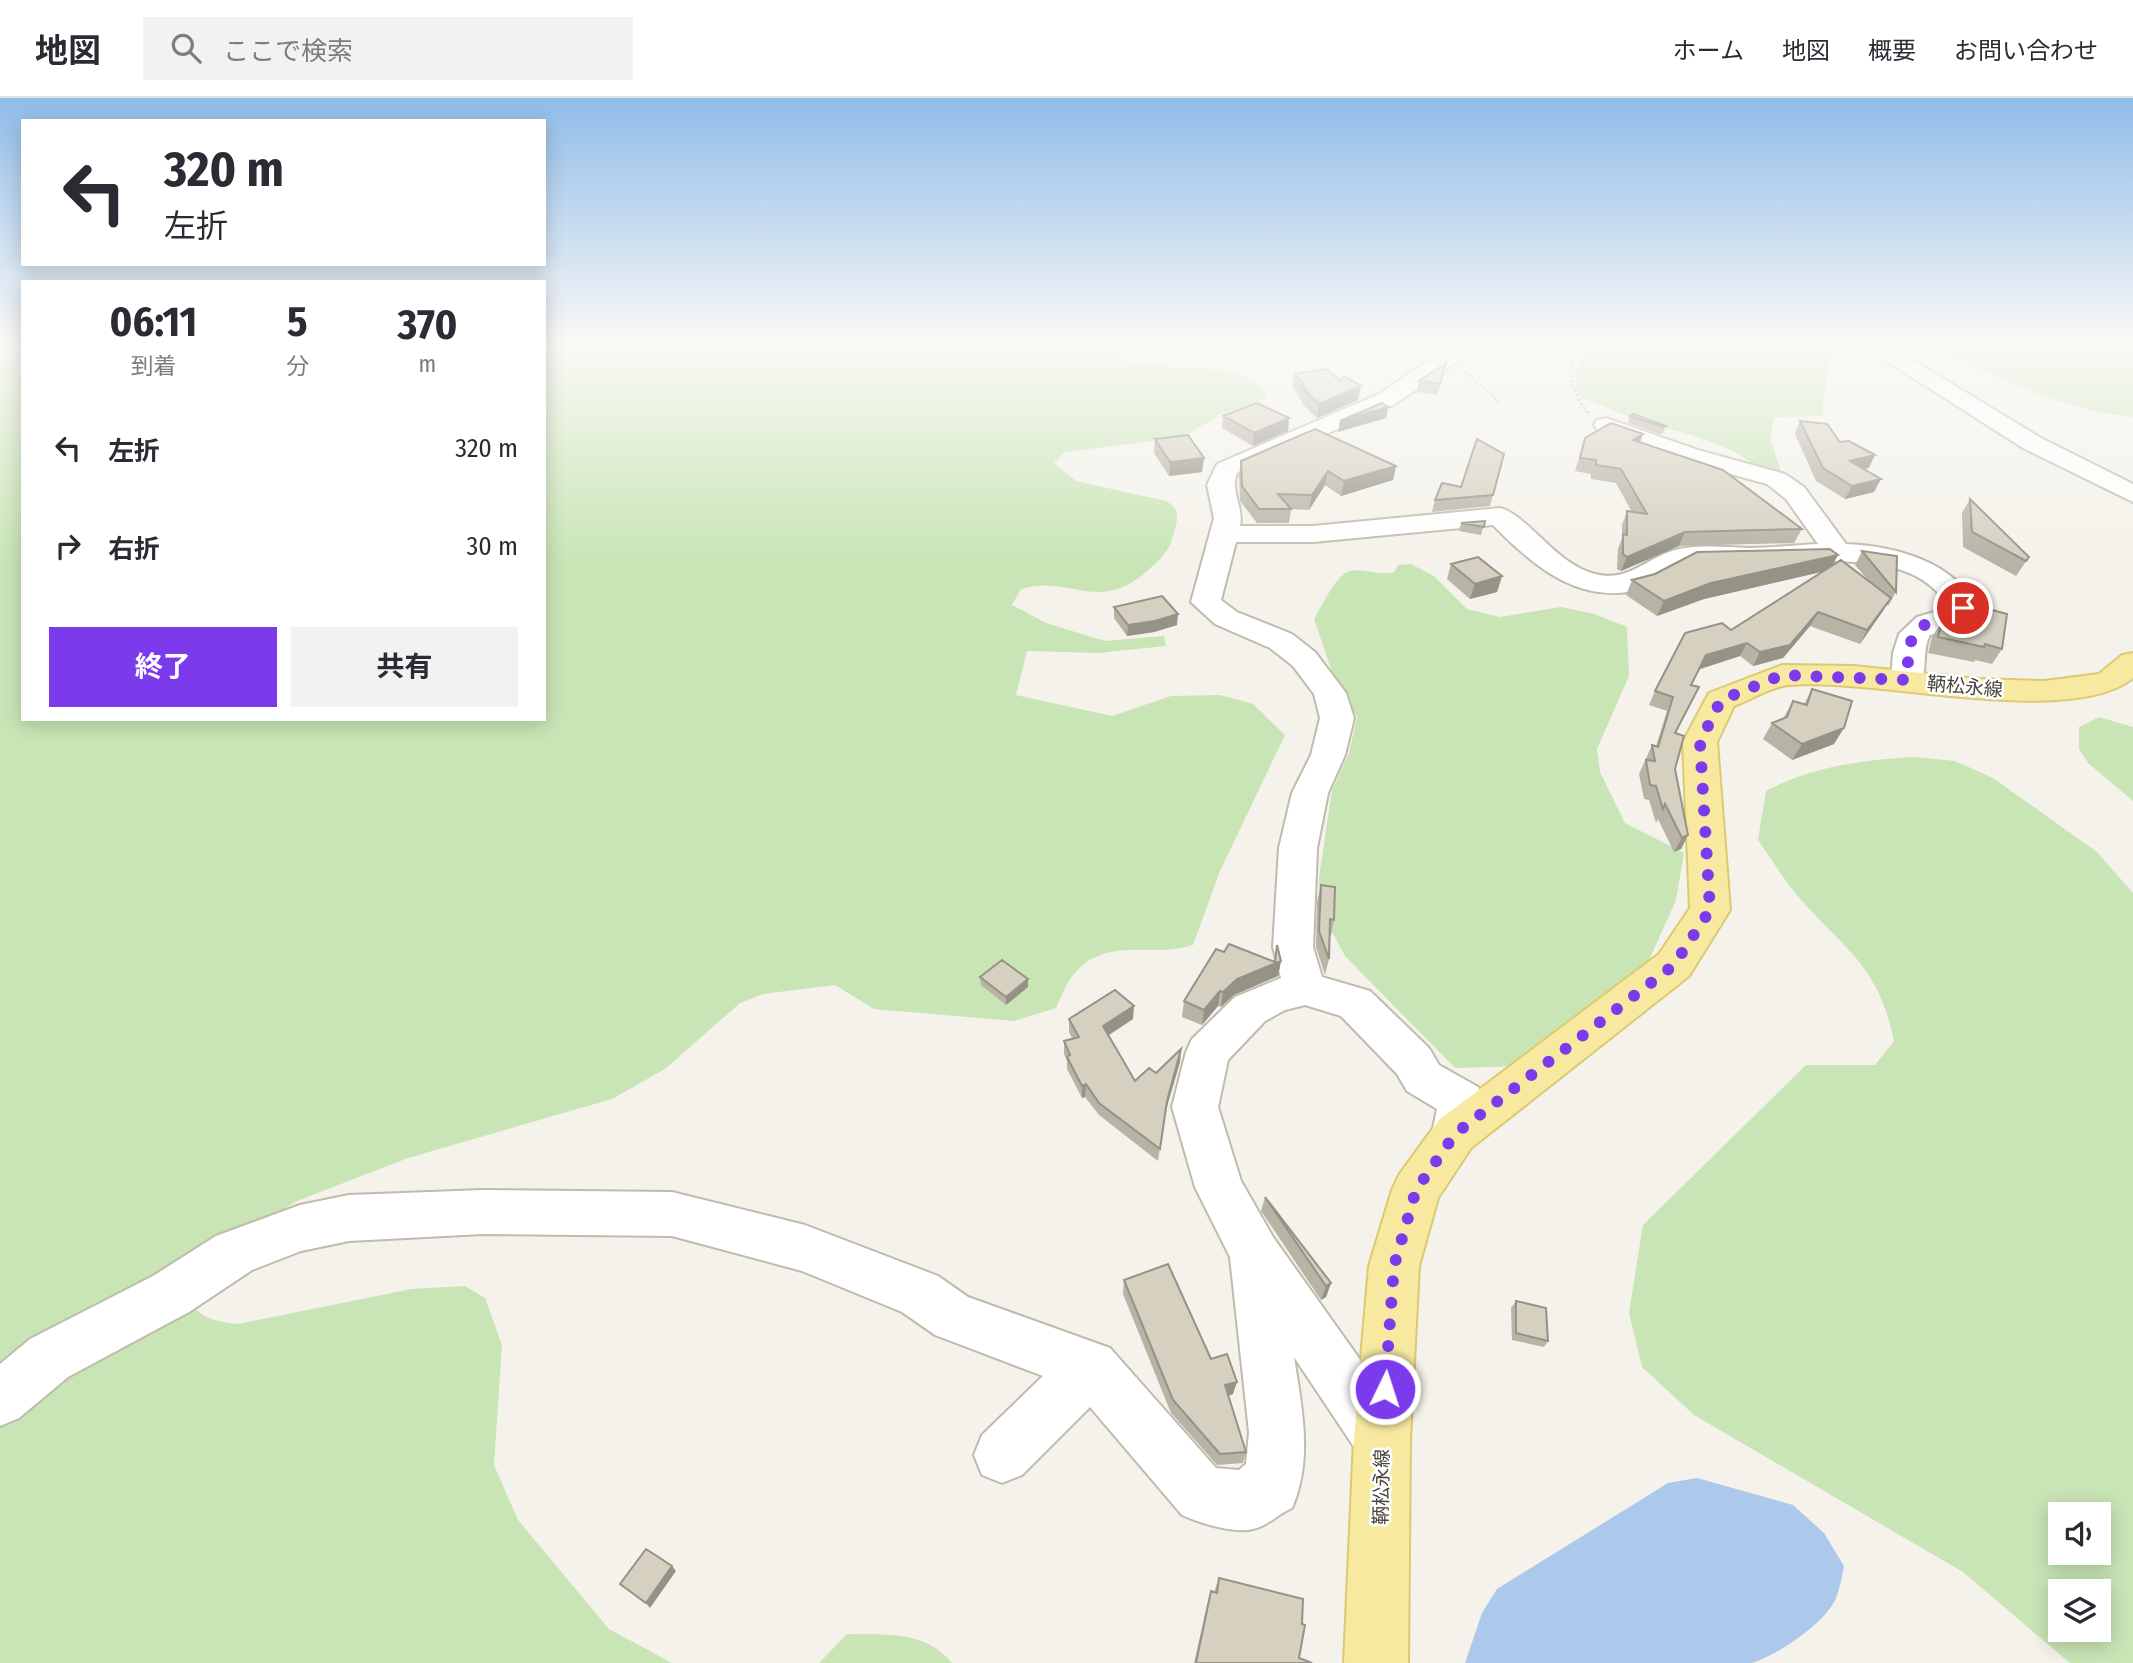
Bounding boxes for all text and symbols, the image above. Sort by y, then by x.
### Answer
search box [143,17,633,80]
icon: search [167,29,205,67]
text: 地図 [35,31,101,71]
text: ここで検索 [223,36,353,67]
text: ホーム [1673,37,1744,65]
text: 地図 [1782,37,1830,65]
text: 概要 [1868,37,1916,65]
text: お問い合わせ [1954,37,2098,65]
text: 320 m [164,140,284,199]
icon: left [49,147,140,238]
text: 左折 [164,207,228,245]
text: 06:11 [110,297,197,347]
text: 5 [287,297,308,347]
text: 370 [397,300,457,350]
text: m [419,350,436,378]
text: 到着 [130,352,176,380]
text: 分 [286,352,309,380]
icon: left [49,429,87,467]
text: 320 m [455,433,518,464]
text: 左折 [108,436,160,467]
icon: right [49,527,87,565]
text: 30 m [467,531,518,562]
text: 右折 [108,534,160,565]
pin [1933,578,1993,638]
icon: arrive [1944,589,1982,627]
button: 終了 [49,627,277,707]
button: 共有 [291,627,518,707]
street label: 鞆松永線 [1926,672,2004,701]
position arrow [1348,1352,1422,1426]
street label: 鞆松永線 [1369,1449,1394,1525]
map controls [2048,1502,2111,1642]
button: sound [2048,1502,2111,1565]
button: layers [2048,1579,2111,1642]

